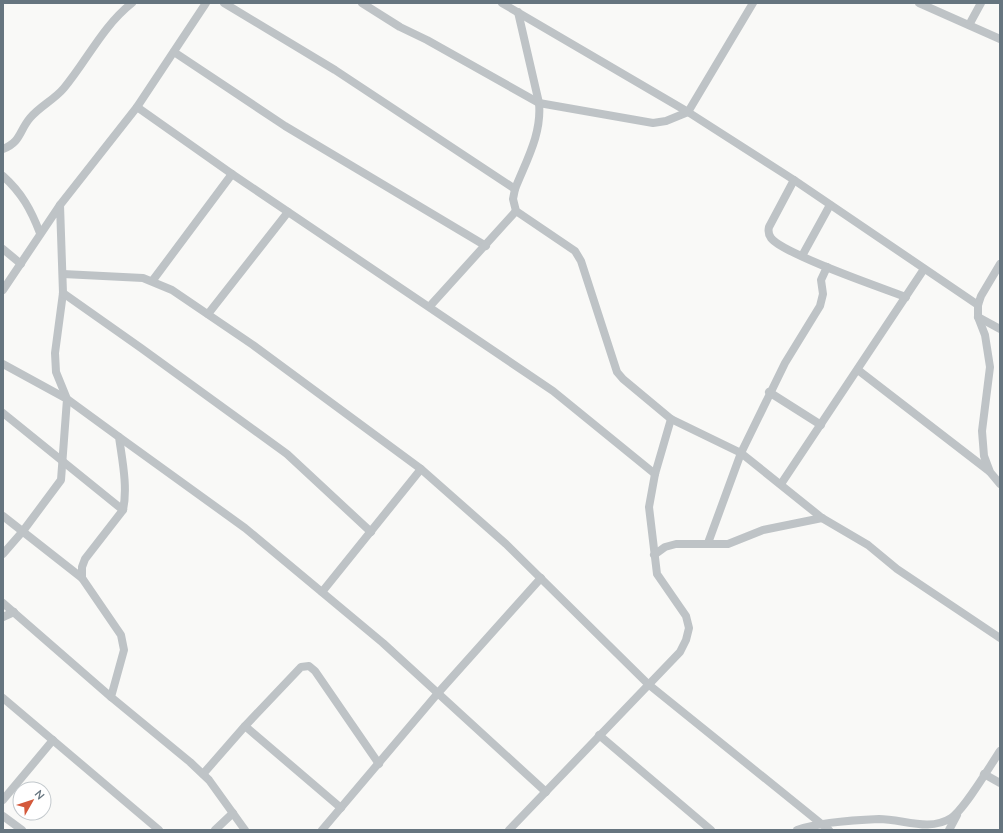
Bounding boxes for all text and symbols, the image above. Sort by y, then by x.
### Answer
north arrow [12,781,52,821]
text: N [31,787,48,803]

